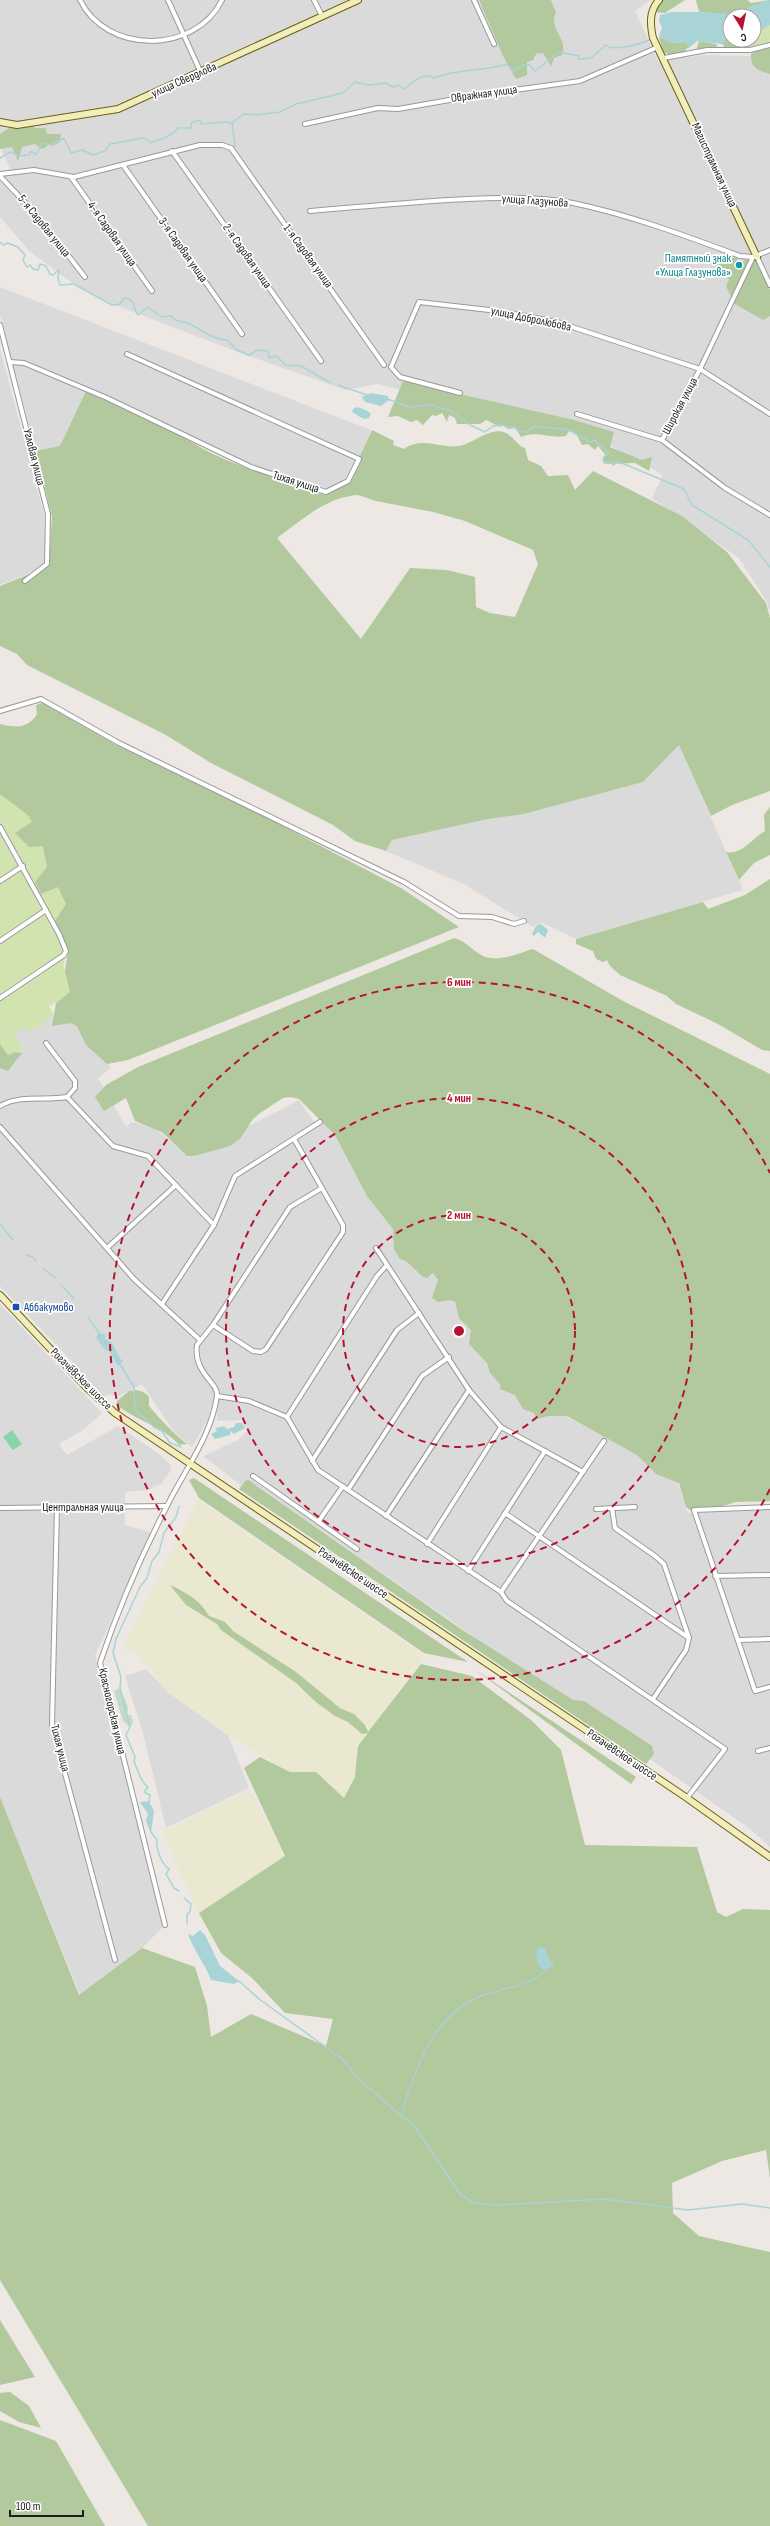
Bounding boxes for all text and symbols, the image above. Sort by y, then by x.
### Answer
north arrow [722,8,762,48]
text: С [739,30,748,44]
street label: улица Свердлова [149,59,219,101]
street label: Овражная улица [450,82,518,106]
street label: Магистральная улица [688,120,740,210]
street label: улица Глазунова [501,191,569,211]
street label: 5-я Садовая улица [14,192,74,260]
street label: 4-я Садовая улица [84,199,140,270]
street label: 3-я Садовая улица [155,215,211,286]
street label: 2-я Садовая улица [219,221,275,292]
street label: 1-я Садовая улица [280,221,336,291]
place label: Памятный знак «Улица Глазунова» [655,251,731,280]
marker: Памятный знак «Улица Глазунова» [734,260,744,270]
street label: улица Добролюбова [490,303,573,335]
street label: Широкая улица [659,375,701,437]
street label: Угловая улица [20,427,48,487]
street label: Тихая улица [271,467,322,497]
text: 6 мин [447,975,471,990]
text: 4 мин [447,1091,471,1106]
text: 2 мин [447,1208,471,1223]
place label: Аббакумово [23,1300,74,1315]
marker: Аббакумово [11,1302,21,1312]
centre of rings [452,1324,466,1338]
street label: Рогачёвское шоссе [47,1345,115,1413]
street label: Центральная улица [42,1500,124,1515]
street label: Рогачёвское шоссе [315,1544,391,1602]
street label: Красногорская улица [95,1666,129,1756]
street label: Тихая улица [47,1723,73,1773]
street label: Рогачёвское шоссе [584,1726,660,1784]
scale bar [10,2492,83,2518]
text: 100 m [16,2499,41,2514]

